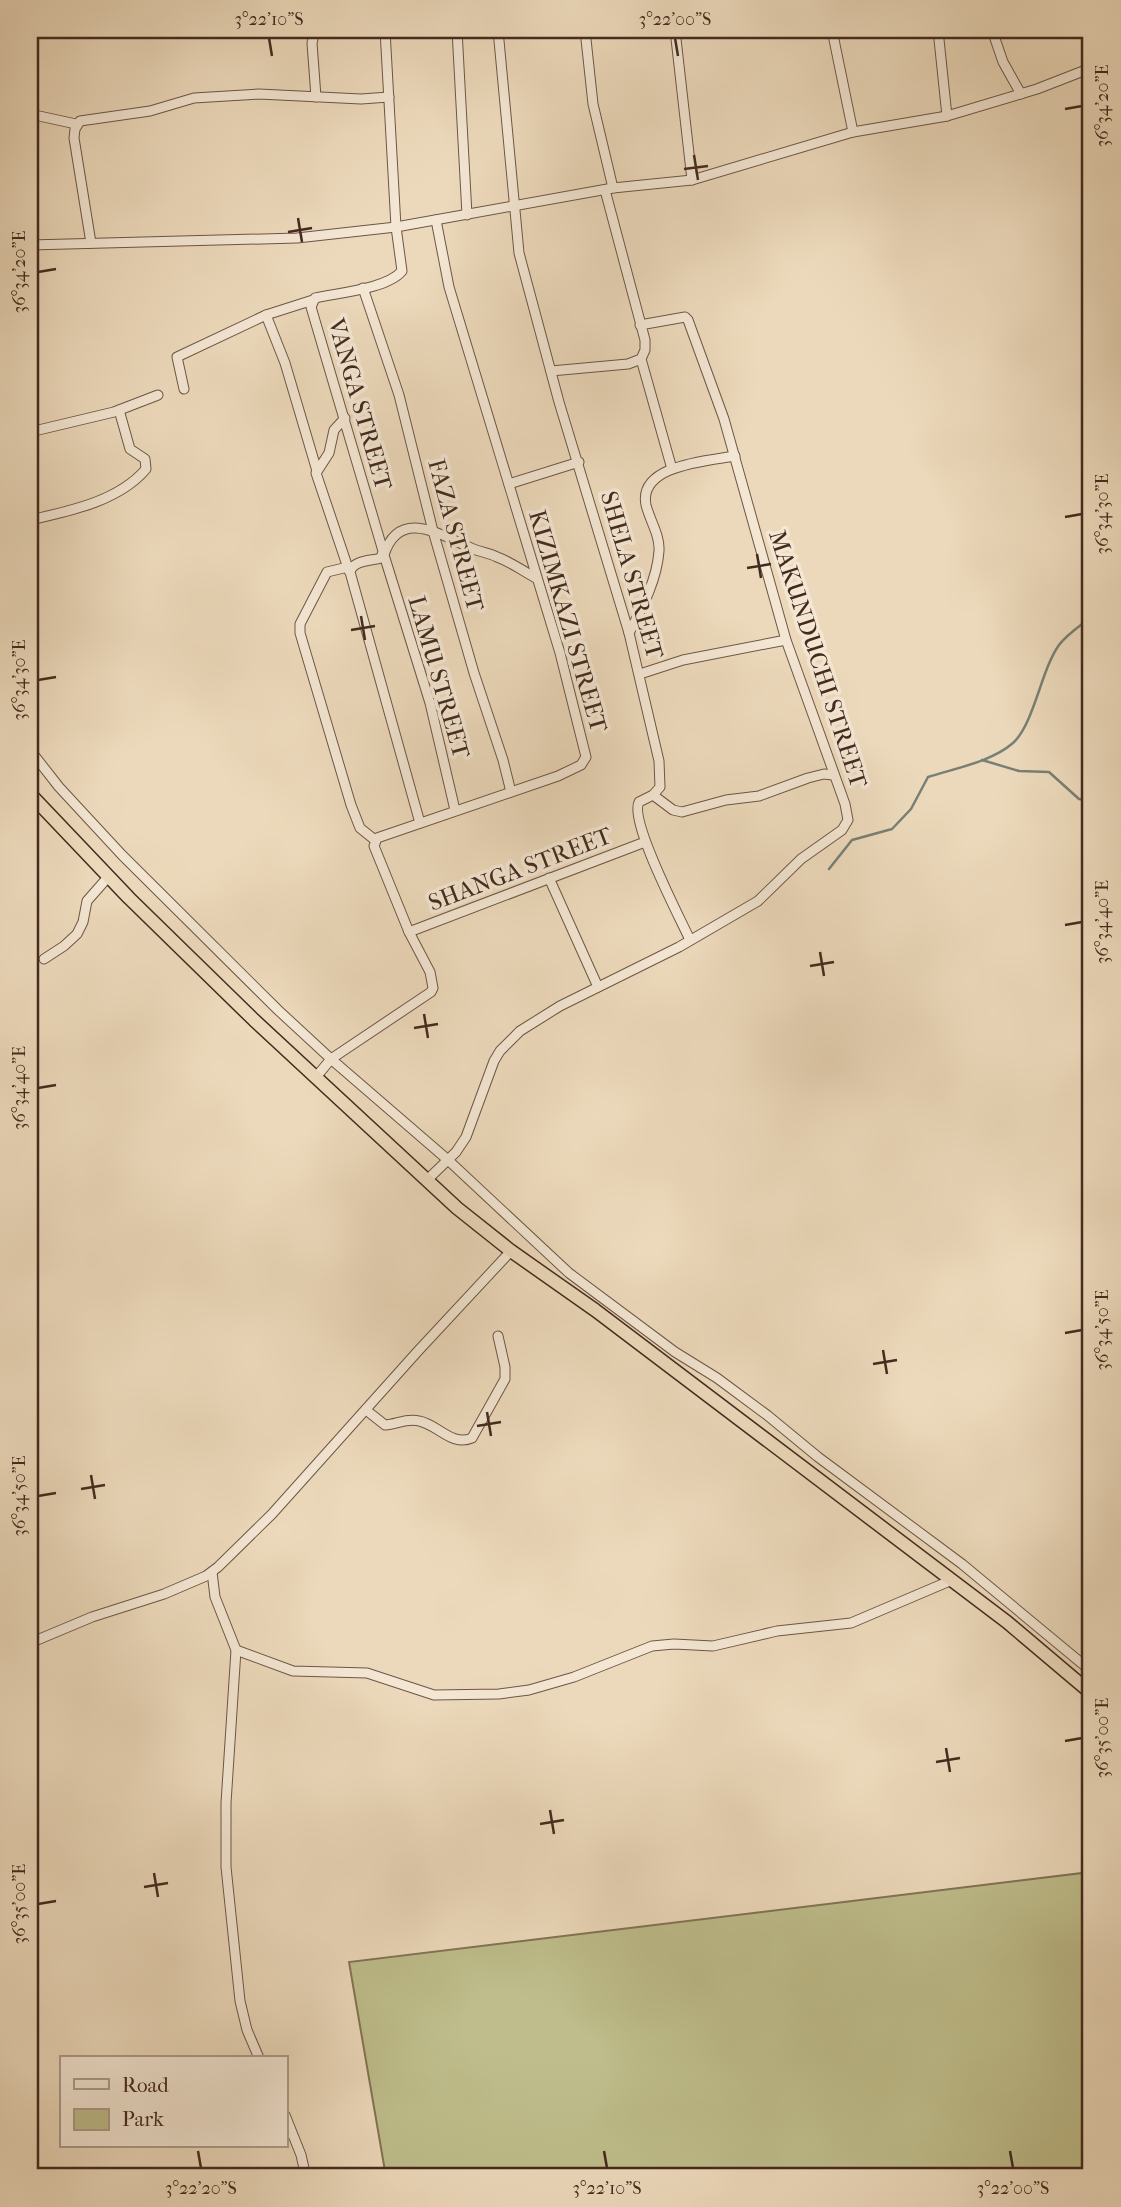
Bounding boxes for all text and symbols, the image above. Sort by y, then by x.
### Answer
text: 3°22'10"S [235,9,303,30]
text: 3°22'00"S [639,9,711,30]
text: 36°34'20"E [1092,65,1113,147]
text: 36°34'20"E [9,231,30,313]
street label: VANGA STREET [322,314,398,494]
street label: FAZA STREET [422,456,490,615]
text: 36°34'30"E [1092,474,1113,554]
street label: SHELA STREET [595,488,670,663]
street label: KIZIMKAZI STREET [523,507,613,736]
street label: MAKUNDUCHI STREET [763,527,873,792]
street label: LAMU STREET [402,593,476,762]
text: 36°34'30"E [9,640,30,720]
street label: SHANGA STREET [424,821,616,917]
text: 36°34'40"E [1092,880,1113,964]
text: 36°34'40"E [9,1046,30,1130]
text: 36°34'50"E [1092,1289,1113,1371]
text: 36°34'50"E [9,1455,30,1537]
text: 36°35'00"E [1092,1698,1113,1778]
text: 36°35'00"E [9,1864,30,1944]
legend [60,2056,287,2148]
text: Road [122,2073,169,2097]
text: Park [122,2107,164,2131]
text: 3°22'20"S [165,2178,237,2199]
text: 3°22'10"S [573,2178,641,2199]
text: 3°22'00"S [977,2178,1049,2199]

